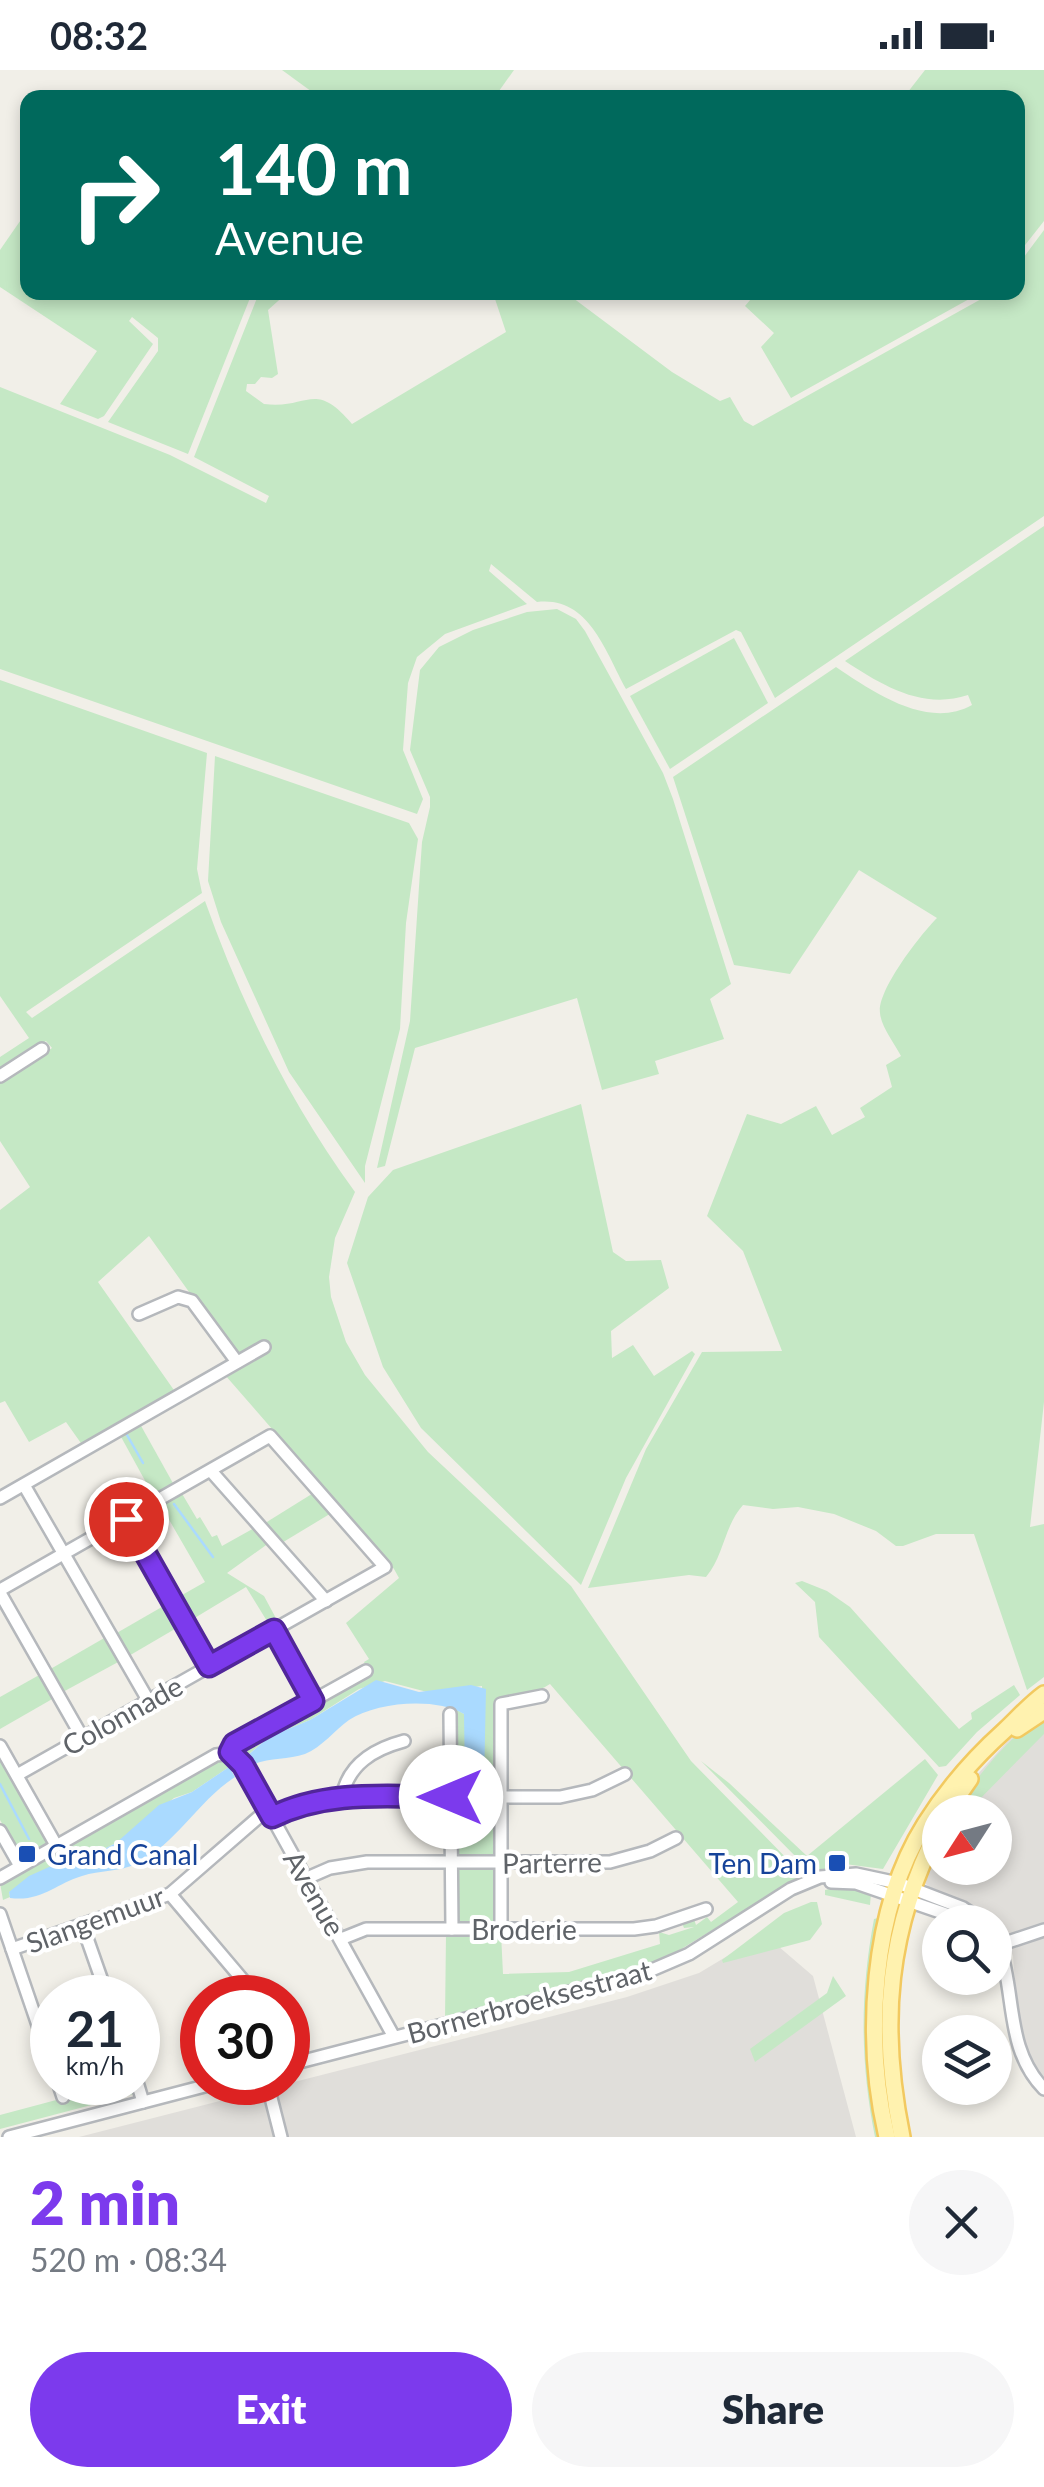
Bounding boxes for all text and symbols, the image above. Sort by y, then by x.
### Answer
text: 08:32 [50,12,148,58]
text: 140 m [215,126,412,210]
icon: right [50,130,180,260]
text: Avenue [215,211,364,265]
pin [84,1477,169,1562]
icon: arrive [99,1492,154,1547]
street label: Colonnade [56,1668,188,1762]
position arrow [399,1745,503,1849]
north arrow [922,1795,1012,1885]
map controls [922,1795,1012,2105]
place label: Grand Canal [47,1837,198,1871]
marker: Grand Canal [16,1843,38,1865]
street label: Avenue [277,1844,353,1942]
street label: Parterre [502,1844,602,1880]
place label: Ten Dam [708,1846,817,1880]
marker: Ten Dam [826,1852,848,1874]
street label: Slangemuur [21,1878,169,1960]
button: search [922,1905,1012,1995]
street label: Broderie [471,1912,577,1946]
street label: Bornerbroeksestraat [403,1952,655,2050]
speed limit sign: 30 [180,1975,310,2105]
text: 21 [66,1998,124,2058]
button: layers [922,2015,1012,2105]
text: km/h [66,2050,124,2080]
text: 2 min [30,2166,180,2238]
button: close [909,2170,1014,2275]
text: 520 m · 08:34 [30,2240,227,2279]
button: Exit [30,2352,512,2467]
button: Share [532,2352,1014,2467]

